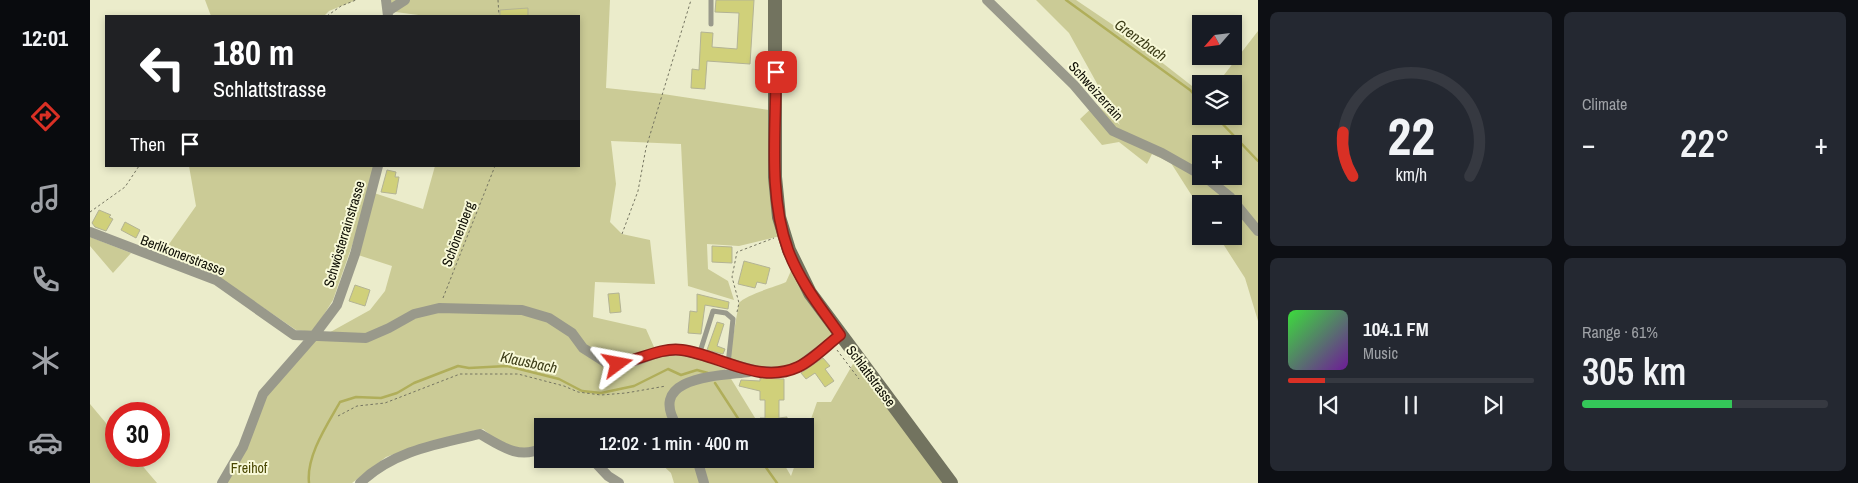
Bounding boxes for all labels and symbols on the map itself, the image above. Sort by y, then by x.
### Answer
water label: Grenzbach [1110,14,1172,66]
north arrow [1192,15,1242,65]
pin [755,51,797,93]
street label: Schweizerrain [1065,58,1127,124]
street label: Schwösterrainstrasse [319,179,369,289]
street label: Schönenberg [437,198,479,269]
street label: Berlikonerstrasse [138,231,228,279]
position arrow [591,337,643,389]
street label: Schlattstrasse [842,342,900,410]
water label: Klausbach [499,346,559,378]
speed limit sign: 30 [105,402,170,467]
park label: Freihof [231,459,268,477]

